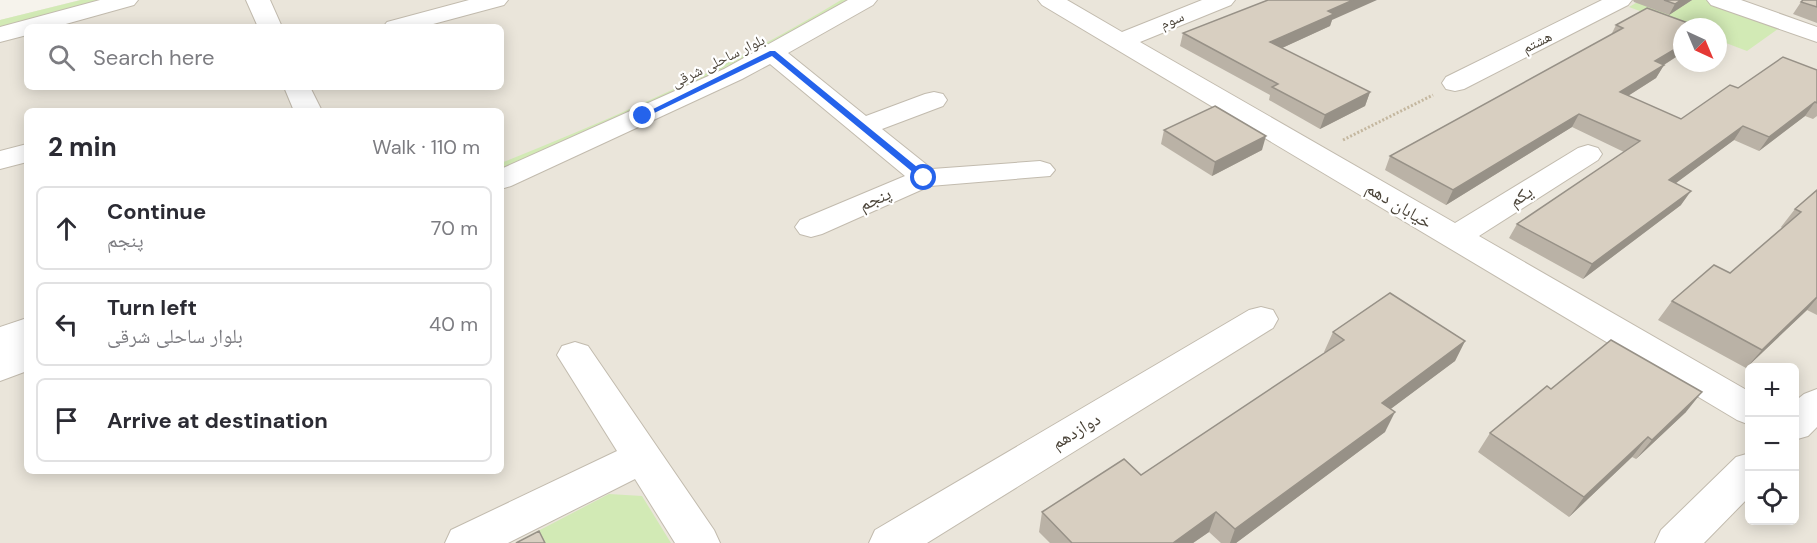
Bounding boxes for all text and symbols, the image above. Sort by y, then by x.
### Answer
street label: سوم [1157,6,1187,34]
north arrow [1673,18,1727,72]
search box [24,24,504,90]
street label: هشتم [1519,26,1555,58]
street label: بلوار ساحلی شرقی [668,30,768,92]
icon: search [45,41,78,74]
text: Search here [93,43,214,72]
route end [629,102,655,128]
text: 2 min [48,130,117,164]
text: Walk · 110 m [372,134,480,160]
route start [910,164,936,190]
street label: خیابان دهم [1361,176,1437,234]
street label: یکم [1504,179,1538,213]
street label: پنجم [855,181,895,217]
text: Continue [107,197,206,226]
icon: ahead [50,212,83,245]
text: 70 m [431,215,478,241]
text: پنجم [107,227,144,253]
text: Turn left [107,293,197,322]
icon: left [50,308,83,341]
text: 40 m [429,311,478,337]
text: بلوار ساحلی شرقی [107,323,243,349]
map controls [1745,363,1799,525]
button: + [1745,363,1799,417]
icon: arrive [50,404,83,437]
text: Arrive at destination [107,406,328,435]
street label: دوازدهم [1047,407,1105,455]
button: − [1745,417,1799,471]
button: locate [1745,471,1799,525]

